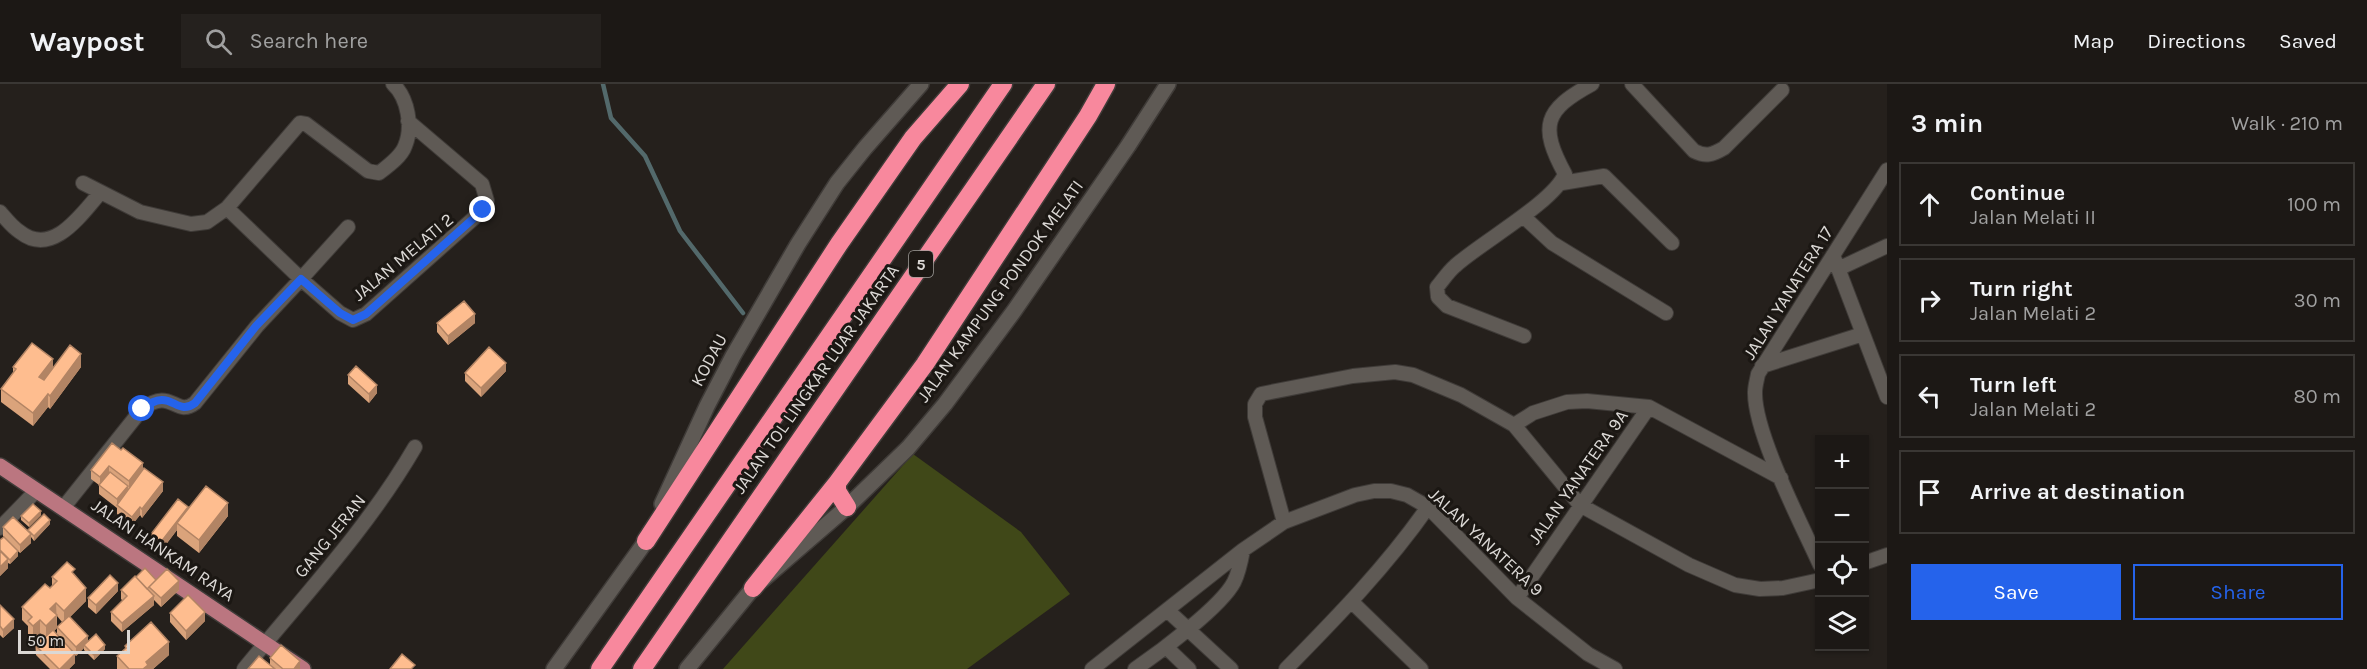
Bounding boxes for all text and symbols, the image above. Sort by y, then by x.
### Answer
search box [181,14,601,68]
text: Waypost [30,25,145,58]
icon: search [202,25,235,58]
text: Search here [250,28,368,54]
text: Map [2073,29,2114,53]
text: Directions [2147,29,2246,53]
text: Saved [2279,29,2337,53]
text: 3 min [1911,108,1983,139]
text: Walk · 210 m [2231,112,2343,135]
street label: JALAN KAMPUNG PONDOK MELATI [912,176,1088,406]
text: Continue [1970,180,2065,206]
icon: ahead [1913,188,1946,221]
text: 100 m [2287,193,2341,216]
route end [469,196,495,222]
text: Jalan Melati II [1970,206,2096,229]
street label: JALAN MELATI 2 [348,208,458,306]
street label: JALAN YANATERA 17 [1738,222,1838,364]
road number: 5 [909,251,933,277]
street label: JALAN TOL LINGKAR LUAR JAKARTA [728,260,904,498]
text: Turn right [1970,276,2073,302]
icon: right [1913,284,1946,317]
text: 30 m [2294,289,2341,312]
text: Jalan Melati 2 [1970,302,2096,325]
street label: KODAU [686,330,732,390]
text: Turn left [1970,372,2057,398]
icon: left [1913,380,1946,413]
text: 80 m [2293,385,2341,408]
route start [128,395,154,421]
text: Jalan Melati 2 [1970,398,2096,421]
street label: JALAN YANATERA 9A [1523,405,1633,549]
map controls [1815,435,1869,651]
button: + [1815,435,1869,489]
icon: arrive [1913,476,1946,509]
text: Arrive at destination [1970,479,2185,505]
street label: JALAN YANATERA 9 [1424,483,1548,601]
button: − [1815,489,1869,543]
street label: GANG JERAN [290,490,370,582]
street label: JALAN HANKAM RAYA [87,494,239,606]
button: locate [1815,543,1869,597]
button: Save [1911,564,2121,620]
button: Share [2133,564,2343,620]
button: layers [1815,597,1869,651]
scale bar [18,627,130,654]
text: 50 m [27,631,64,650]

